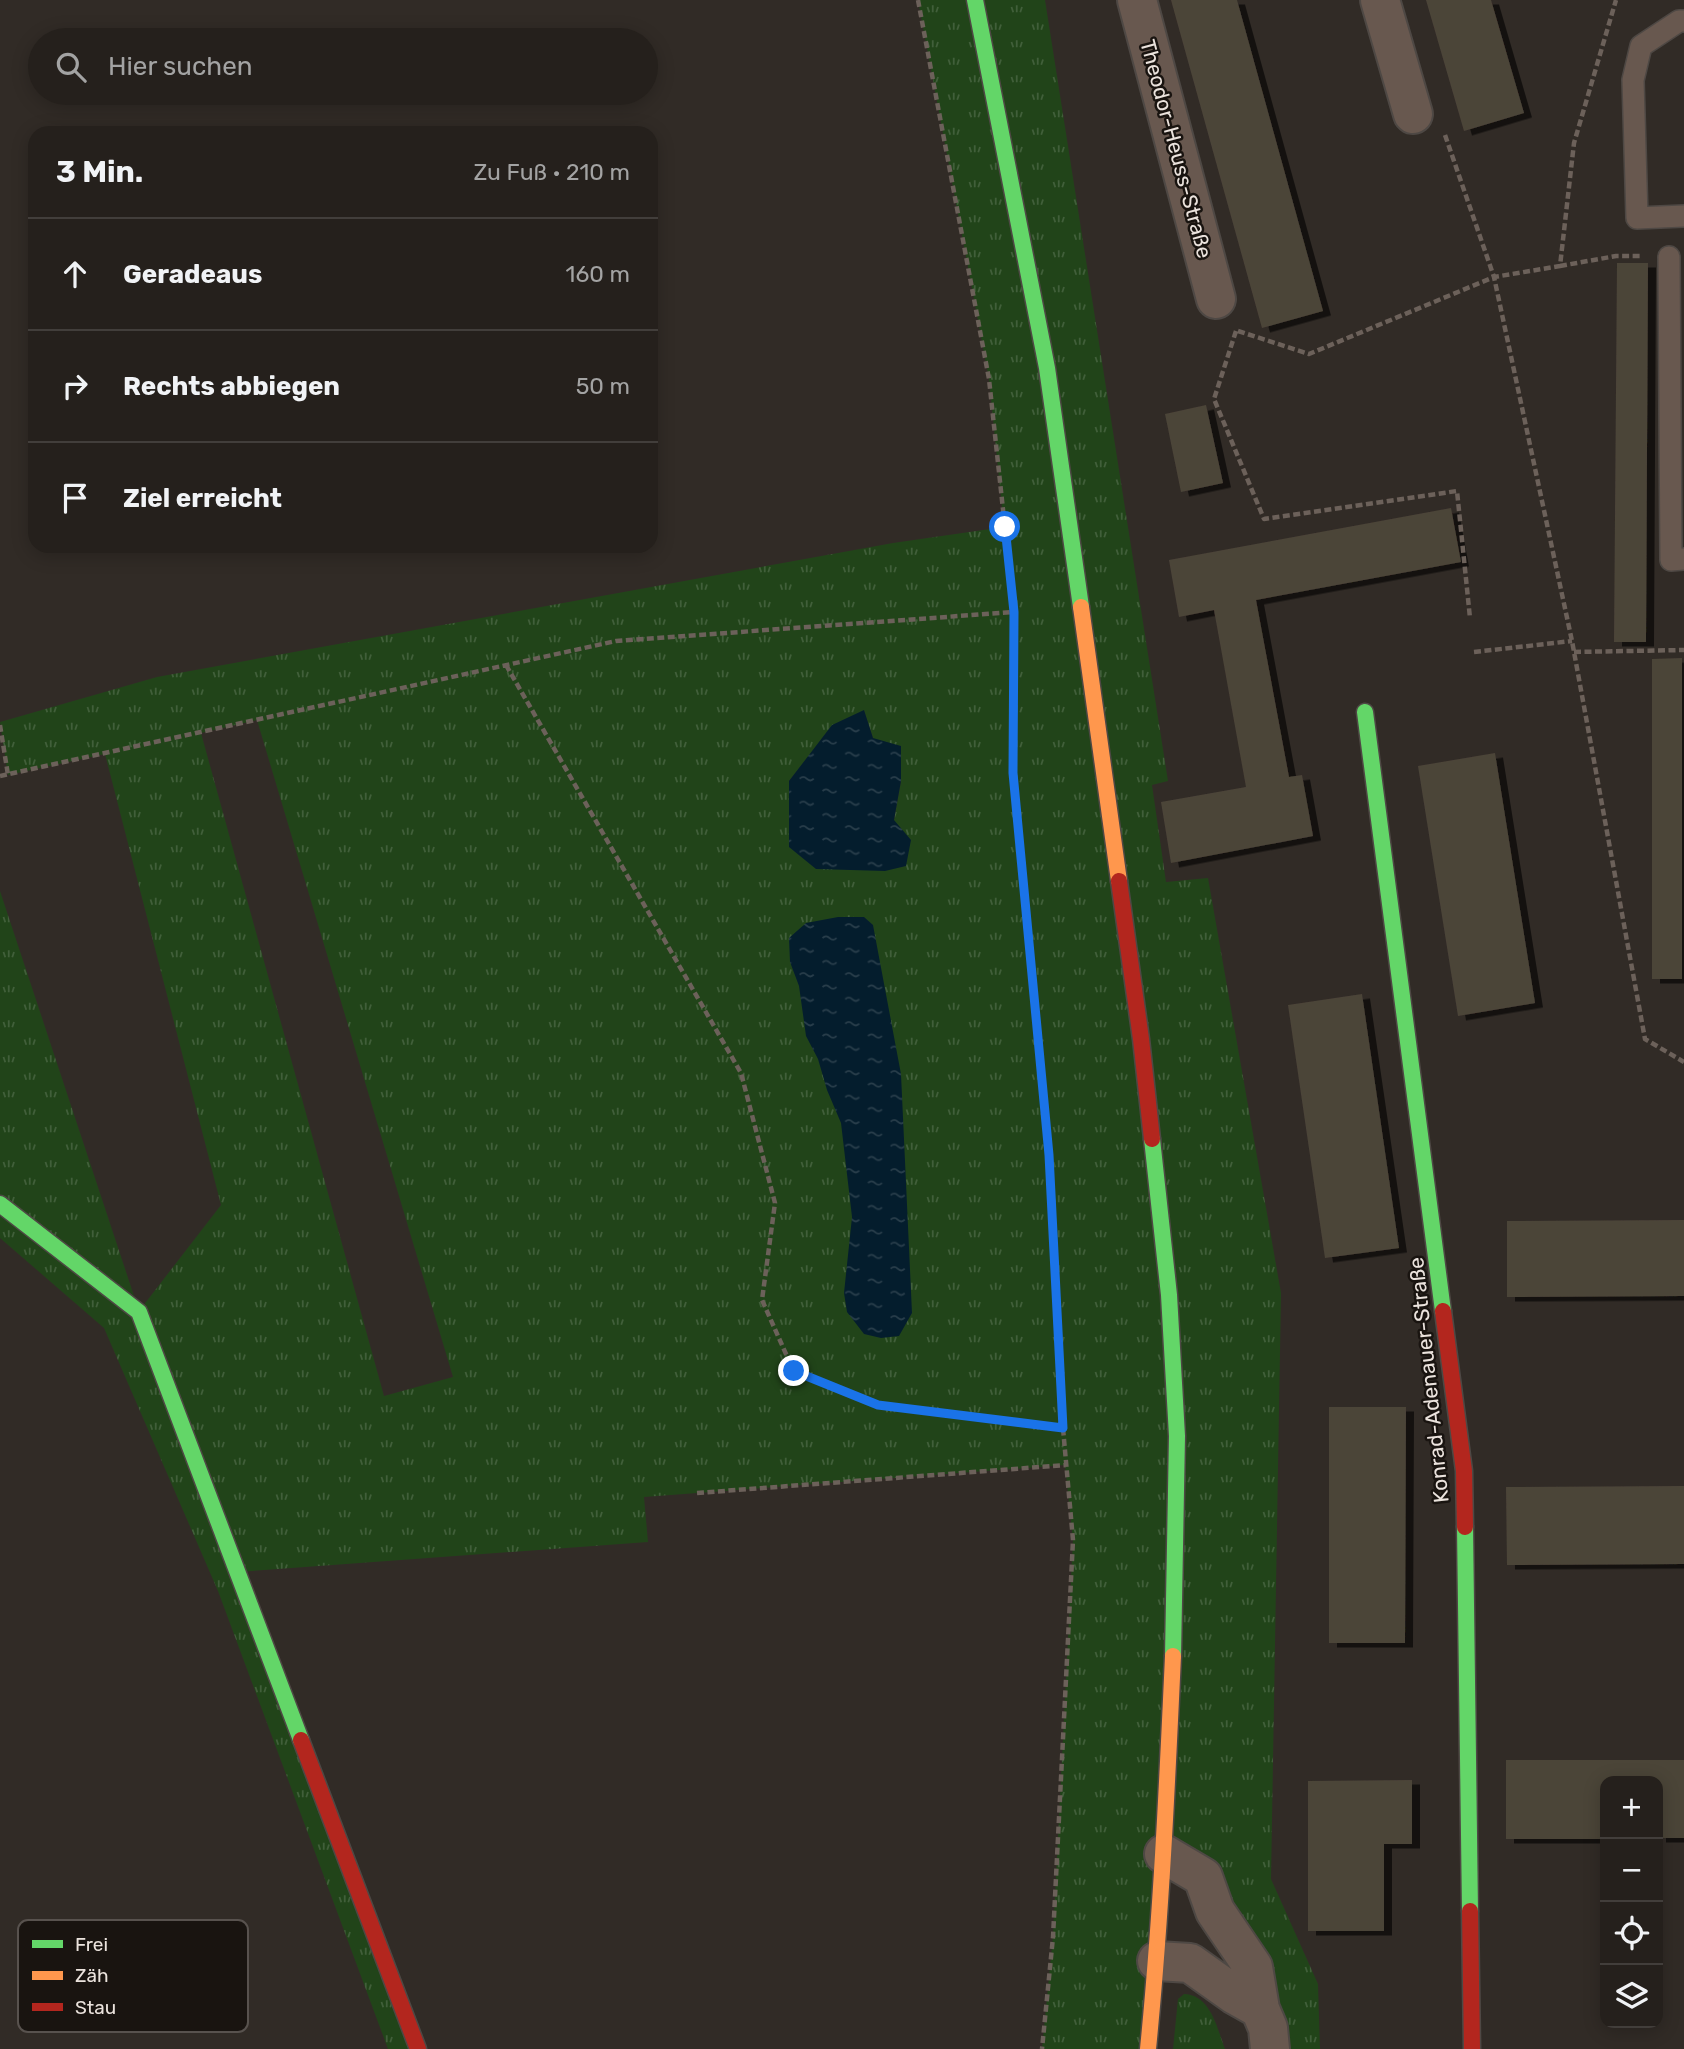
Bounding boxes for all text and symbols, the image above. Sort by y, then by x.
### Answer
search box [28,28,658,105]
street label: Theodor-Heuss-Straße [1135,37,1218,261]
icon: search [52,48,90,86]
text: Hier suchen [108,51,253,82]
text: 3 Min. [56,154,143,190]
text: Zu Fuß · 210 m [474,158,630,186]
icon: ahead [56,255,94,293]
text: Geradeaus [123,259,262,290]
text: 160 m [566,260,630,288]
icon: right [56,367,94,405]
text: Rechts abbiegen [123,371,340,402]
text: 50 m [576,372,630,400]
icon: arrive [56,479,94,517]
text: Ziel erreicht [123,483,282,514]
route start [989,511,1020,542]
street label: Konrad-Adenauer-Straße [1403,1256,1454,1504]
route end [778,1355,809,1386]
map controls [1600,1776,1663,2028]
button: + [1600,1776,1663,1839]
button: − [1600,1839,1663,1902]
button: locate [1600,1902,1663,1965]
legend [18,1920,248,2032]
text: Frei [75,1933,108,1956]
text: Zäh [75,1964,108,1987]
button: layers [1600,1965,1663,2028]
text: Stau [75,1996,116,2019]

